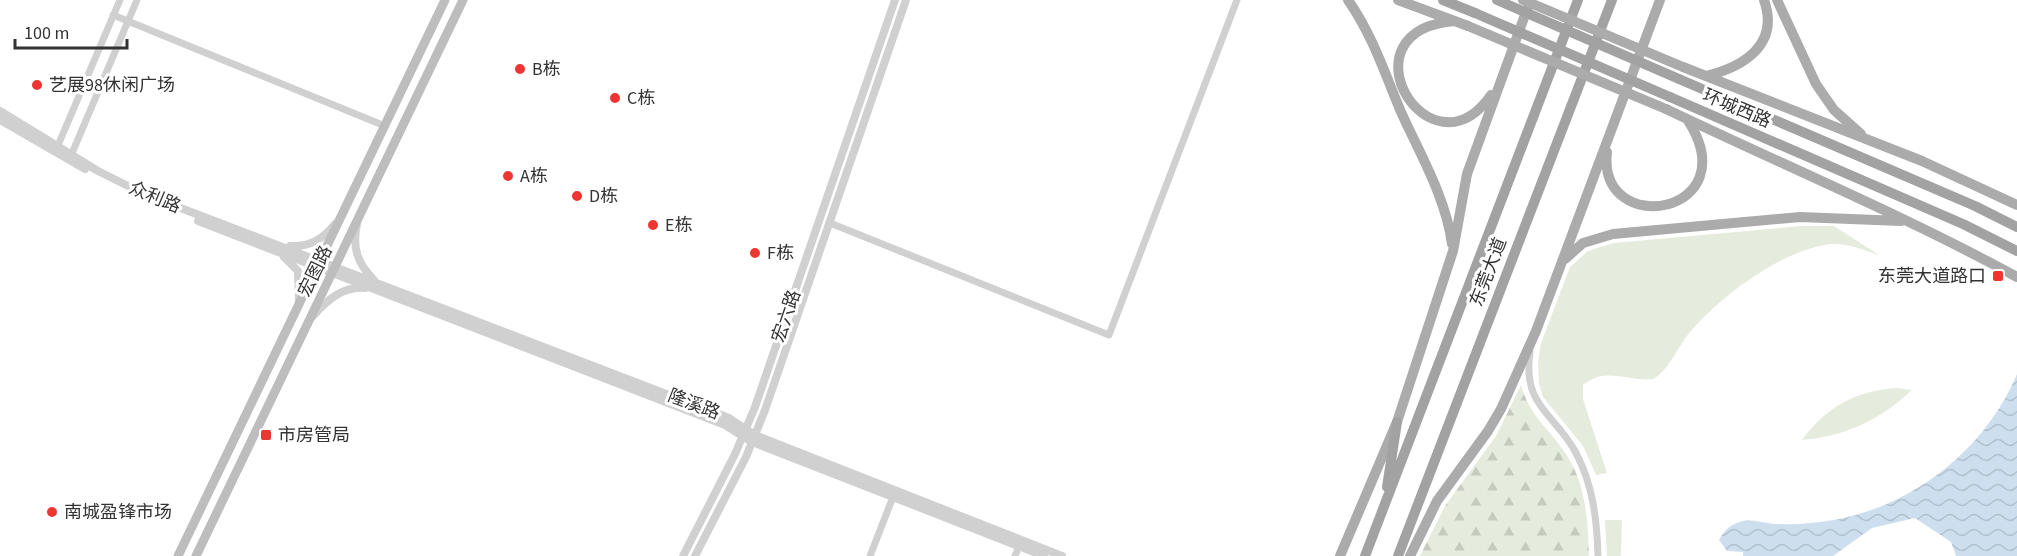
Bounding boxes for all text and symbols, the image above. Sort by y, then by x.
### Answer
scale bar [15,12,128,50]
text: 100 m [24,21,69,46]
place label: B栋 [532,57,561,82]
marker: B栋 [513,62,527,76]
place label: 艺展98休闲广场 [49,73,175,98]
marker: 艺展98休闲广场 [30,78,44,92]
street label: 环城西路 [1699,83,1775,134]
place label: C栋 [627,86,655,111]
marker: C栋 [608,91,622,105]
place label: A栋 [520,164,548,189]
marker: A栋 [501,169,515,183]
street label: 众利路 [125,175,185,220]
place label: D栋 [589,184,618,209]
marker: D栋 [570,189,584,203]
place label: E栋 [665,213,693,238]
marker: E栋 [646,218,660,232]
street label: 东莞大道 [1464,234,1513,310]
street label: 宏图路 [292,241,339,301]
place label: F栋 [767,241,794,266]
marker: F栋 [748,246,762,260]
place label: 东莞大道路口 [1878,264,1986,289]
marker: 东莞大道路口 [1991,269,2005,283]
street label: 宏六路 [766,287,807,346]
street label: 隆溪路 [664,383,724,426]
place label: 市房管局 [278,423,350,448]
marker: 市房管局 [259,428,273,442]
place label: 南城盈锋市场 [64,500,172,525]
marker: 南城盈锋市场 [45,505,59,519]

